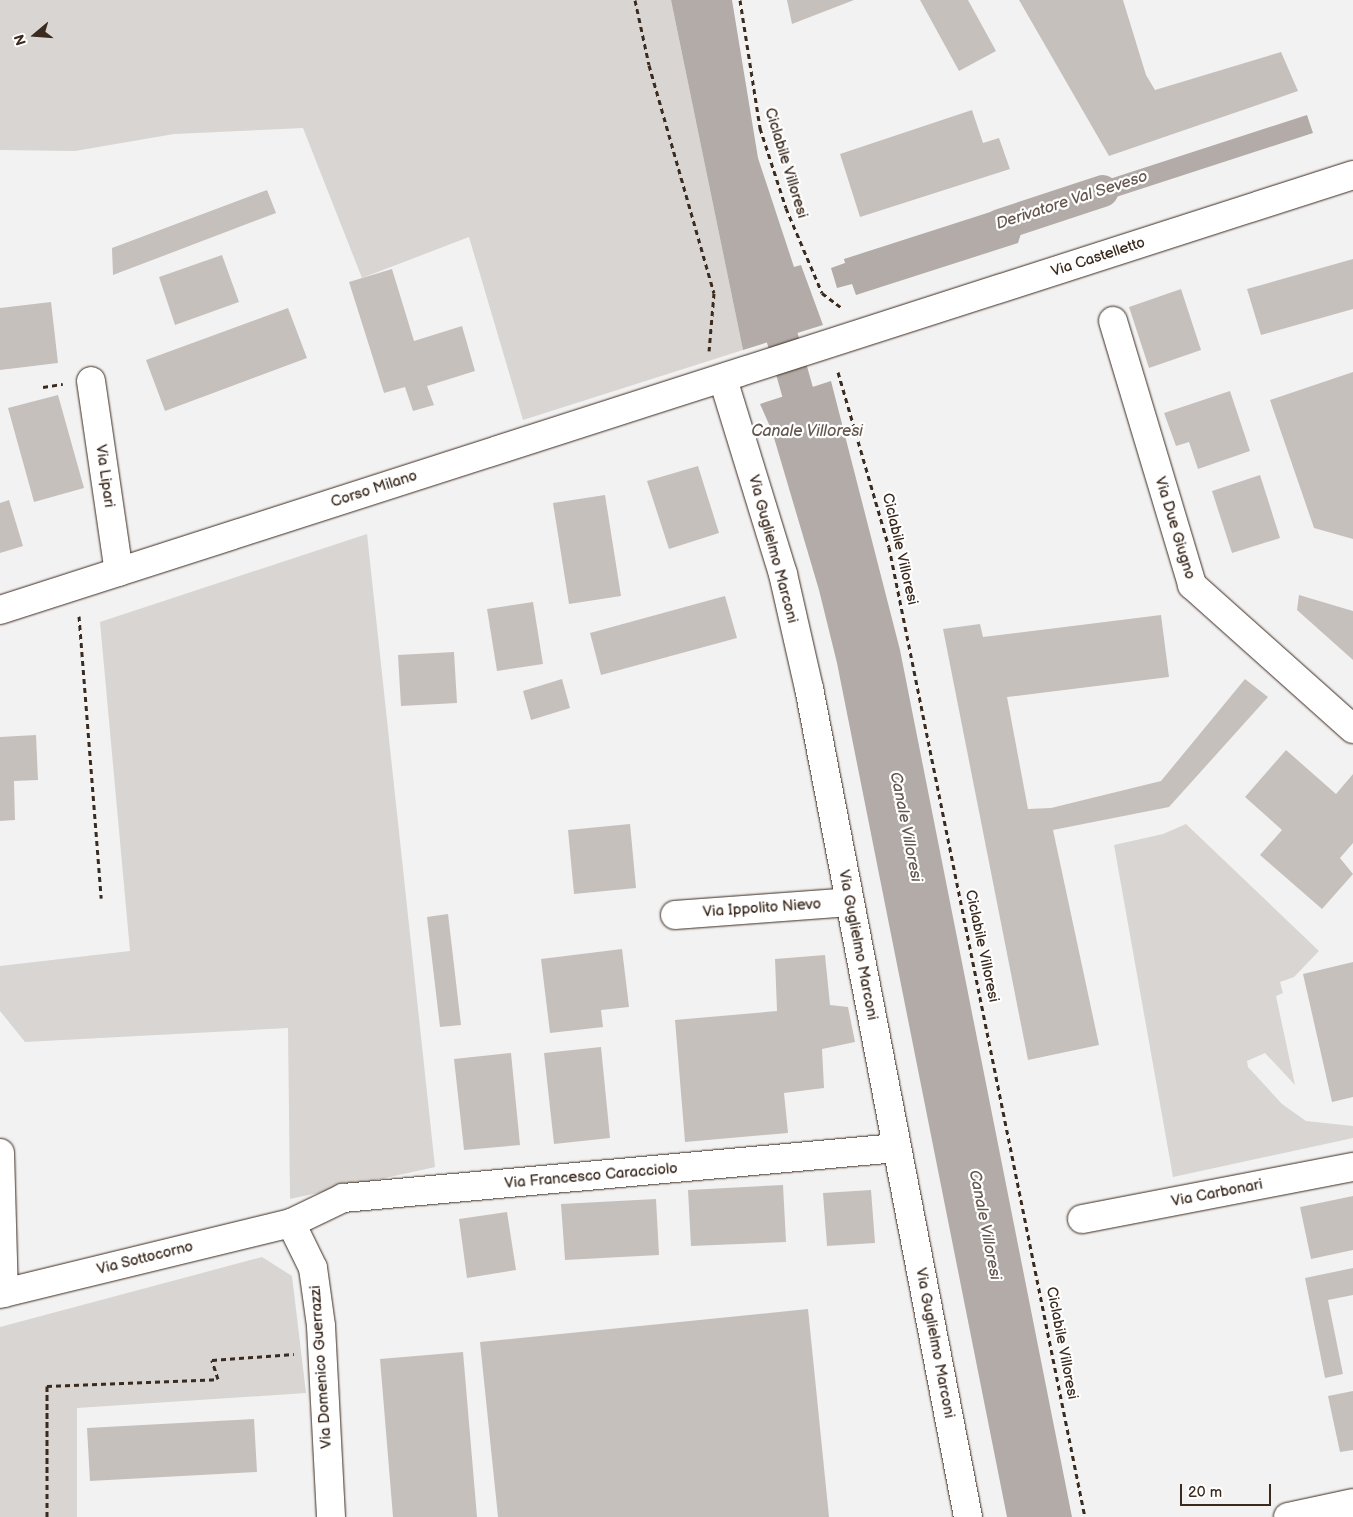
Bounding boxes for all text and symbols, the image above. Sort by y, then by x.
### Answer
north arrow [10,10,60,60]
text: N [11,32,30,47]
street label: Ciclabile Villoresi [761,105,811,221]
water label: Derivatore Val Seveso [993,167,1151,235]
street label: Via Castelletto [1049,233,1147,281]
water label: Canale Villoresi [751,422,863,442]
street label: Via Lipari [92,443,118,509]
street label: Corso Milano [329,467,419,511]
street label: Via Guglielmo Marconi [745,473,801,625]
street label: Via Due Giugno [1151,475,1199,581]
street label: Ciclabile Villoresi [878,491,922,607]
water label: Canale Villoresi [885,770,925,884]
street label: Via Guglielmo Marconi [835,868,881,1022]
street label: Ciclabile Villoresi [961,888,1003,1004]
street label: Via Ippolito Nievo [702,895,822,921]
street label: Via Francesco Caracciolo [504,1159,678,1193]
water label: Canale Villoresi [964,1168,1004,1282]
street label: Via Carbonari [1170,1175,1264,1211]
street label: Via Sottocorno [95,1237,195,1279]
street label: Via Guglielmo Marconi [912,1266,958,1420]
street label: Via Domenico Guerrazzi [306,1285,336,1449]
street label: Ciclabile Villoresi [1042,1285,1082,1401]
scale bar [1183,1474,1274,1506]
text: 20 m [1188,1483,1222,1502]

